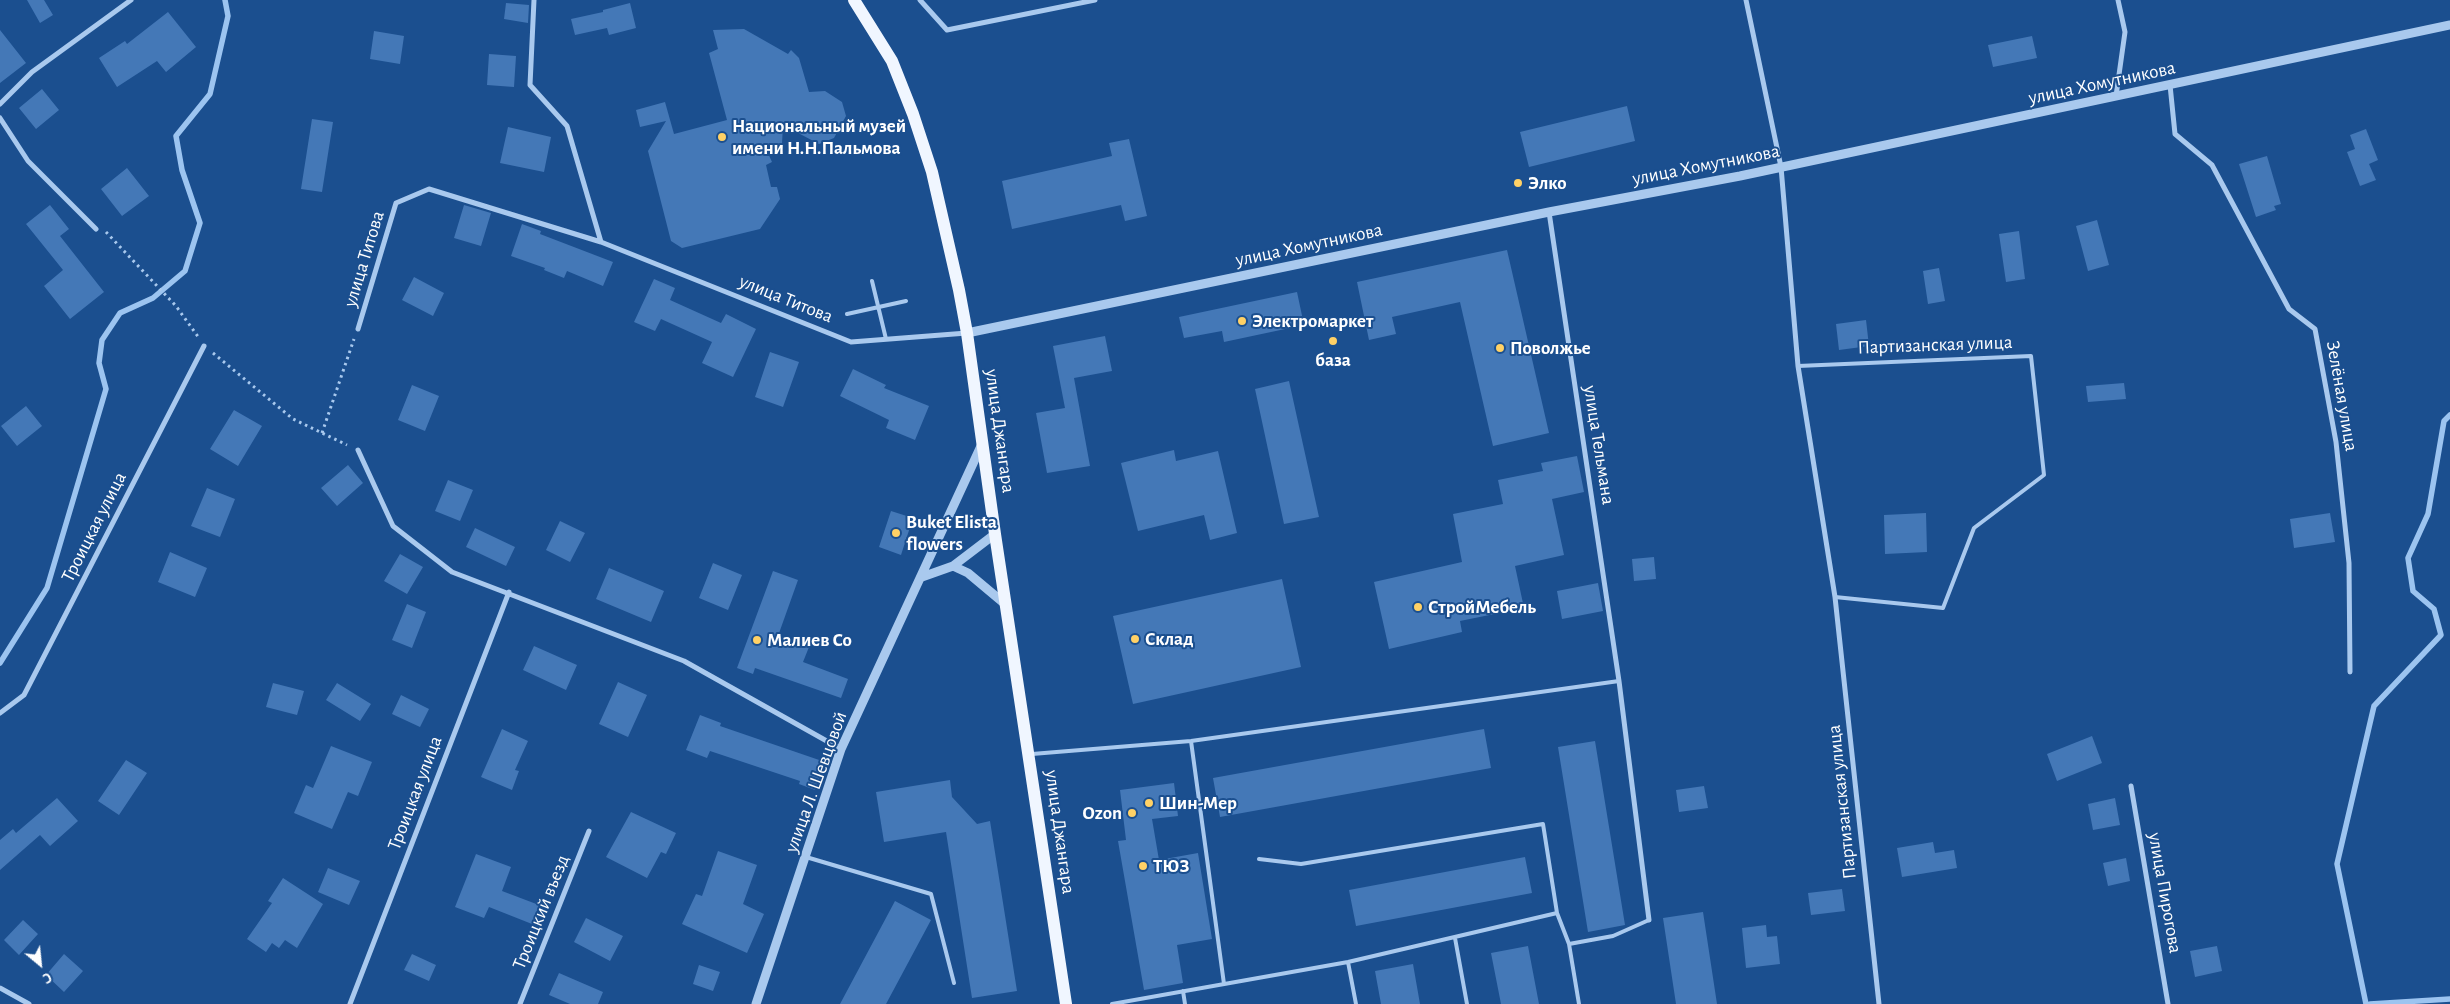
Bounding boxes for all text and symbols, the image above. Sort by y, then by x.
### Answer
street label: улица Хомутникова [2027,56,2177,110]
place label: Национальный музей имени Н.Н.Пальмова [732,115,906,159]
marker: Национальный музей имени Н.Н.Пальмова [716,131,728,143]
street label: улица Хомутникова [1630,140,1782,190]
place label: Элко [1528,172,1567,194]
marker: Элко [1512,177,1524,189]
street label: улица Титова [339,208,389,310]
street label: улица Хомутникова [1234,218,1384,272]
street label: улица Титова [736,270,836,328]
place label: Электромаркет [1252,310,1373,332]
marker: Электромаркет [1236,315,1248,327]
street label: Партизанская улица [1857,331,2013,359]
marker: база [1327,335,1339,347]
place label: Поволжье [1510,337,1591,359]
street label: Зелёная улица [2321,339,2363,453]
marker: Поволжье [1494,342,1506,354]
place label: база [1315,349,1351,371]
street label: улица Джангара [980,368,1020,494]
street label: улица Тельмана [1578,384,1620,506]
street label: Троицкая улица [57,468,131,586]
place label: Buket Elista flowers [906,511,997,555]
marker: Buket Elista flowers [890,527,902,539]
place label: СтройМебель [1428,596,1536,618]
marker: СтройМебель [1412,601,1424,613]
place label: Склад [1145,628,1194,650]
place label: Малиев Со [767,629,852,651]
marker: Склад [1129,633,1141,645]
marker: Малиев Со [751,634,763,646]
street label: улица Л. Шевцовой [780,708,852,856]
street label: Партизанская улица [1823,724,1861,880]
street label: Троицкая улица [383,733,447,853]
street label: улица Джангара [1040,769,1080,895]
place label: Шин-Мер [1159,792,1237,814]
marker: Шин-Мер [1143,797,1155,809]
place label: Ozon [1083,802,1122,824]
marker: Ozon [1126,807,1138,819]
street label: улица Пирогова [2143,831,2187,955]
street label: Троицкий въезд [508,851,574,973]
place label: ТЮЗ [1153,855,1189,877]
marker: ТЮЗ [1137,860,1149,872]
north arrow [15,939,65,989]
text: С [40,969,54,985]

